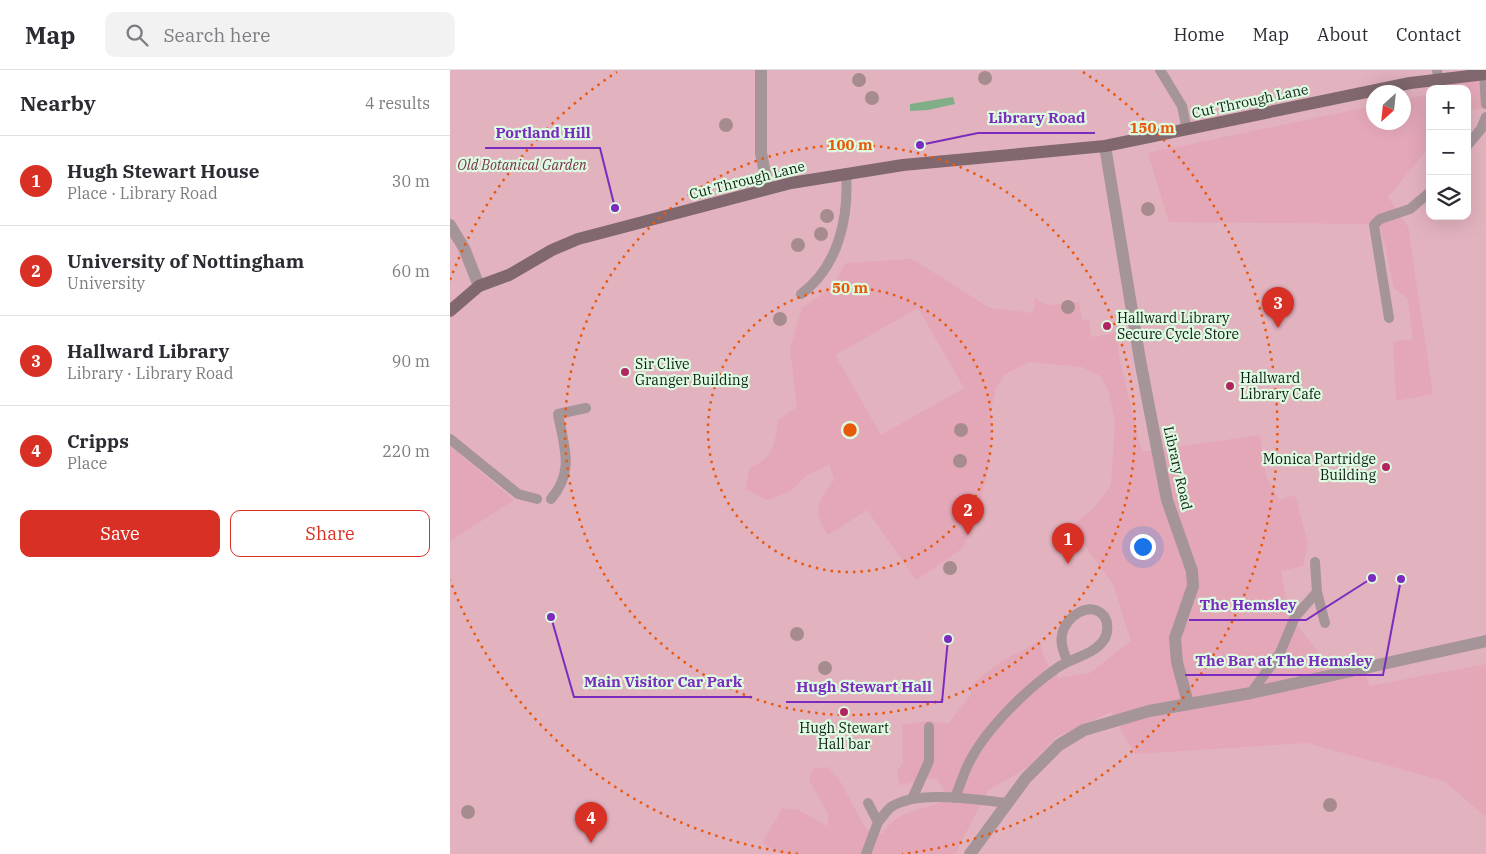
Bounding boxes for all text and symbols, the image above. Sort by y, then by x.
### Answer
search box [105,12,455,57]
text: Map [25,19,75,51]
icon: search [123,21,151,49]
text: Search here [163,23,270,47]
text: Home [1173,23,1225,46]
text: Map [1253,23,1289,46]
text: About [1317,23,1368,46]
text: Contact [1396,23,1461,46]
street label: Cut Through Lane [1190,80,1310,122]
north arrow [1366,85,1411,130]
map controls [1426,85,1471,220]
button: + [1426,85,1471,130]
text: Nearby [20,89,96,117]
text: 4 results [365,93,430,113]
callout: Library Road [978,103,1095,133]
text: Library Road [988,108,1086,127]
callout: Portland Hill [485,118,600,148]
text: 150 m [1129,118,1175,137]
text: Portland Hill [495,123,591,142]
button: − [1426,130,1471,175]
text: 100 m [827,135,873,154]
park label: Old Botanical Garden [457,156,587,174]
street label: Cut Through Lane [687,157,807,203]
text: Hugh Stewart House [67,159,259,183]
text: 1 [31,171,41,191]
text: 30 m [392,171,430,191]
button: layers [1426,175,1471,220]
text: Place · Library Road [67,183,218,203]
text: University of Nottingham [67,249,304,273]
text: 2 [31,261,41,281]
text: 60 m [392,261,430,281]
text: University [67,273,145,293]
text: 50 m [832,278,868,297]
pin: 3 [1262,287,1294,328]
place label: Hallward Library Secure Cycle Store [1117,309,1239,343]
marker: Hallward Library Secure Cycle Store [1101,320,1113,332]
text: Hallward Library [67,339,229,363]
text: 3 [31,351,41,371]
text: 90 m [392,351,430,371]
place label: Sir Clive Granger Building [635,355,749,389]
text: Library · Library Road [67,363,234,383]
marker: Sir Clive Granger Building [619,366,631,378]
place label: Hallward Library Cafe [1240,369,1321,403]
marker: Hallward Library Cafe [1224,380,1236,392]
centre of rings [841,421,859,439]
street label: Library Road [1160,424,1197,512]
text: Cripps [67,429,129,453]
text: 4 [31,441,41,461]
text: 220 m [382,441,430,461]
place label: Monica Partridge Building [1263,450,1376,484]
text: Place [67,453,107,473]
marker: Monica Partridge Building [1380,461,1392,473]
pin: 2 [952,494,984,535]
button: Save [20,510,220,557]
button: Share [230,510,430,557]
pin: 1 [1052,523,1084,564]
your location [1130,534,1156,560]
callout: The Hemsley [1189,590,1306,620]
text: The Hemsley [1199,595,1297,614]
callout: The Bar at The Hemsley [1185,645,1383,675]
text: The Bar at The Hemsley [1195,651,1373,670]
callout: Main Visitor Car Park [574,667,752,697]
text: Main Visitor Car Park [584,672,743,691]
callout: Hugh Stewart Hall [786,672,942,702]
text: Hugh Stewart Hall [796,677,932,696]
marker: Hugh Stewart Hall bar [838,706,850,718]
place label: Hugh Stewart Hall bar [799,719,889,753]
pin: 4 [575,802,607,843]

